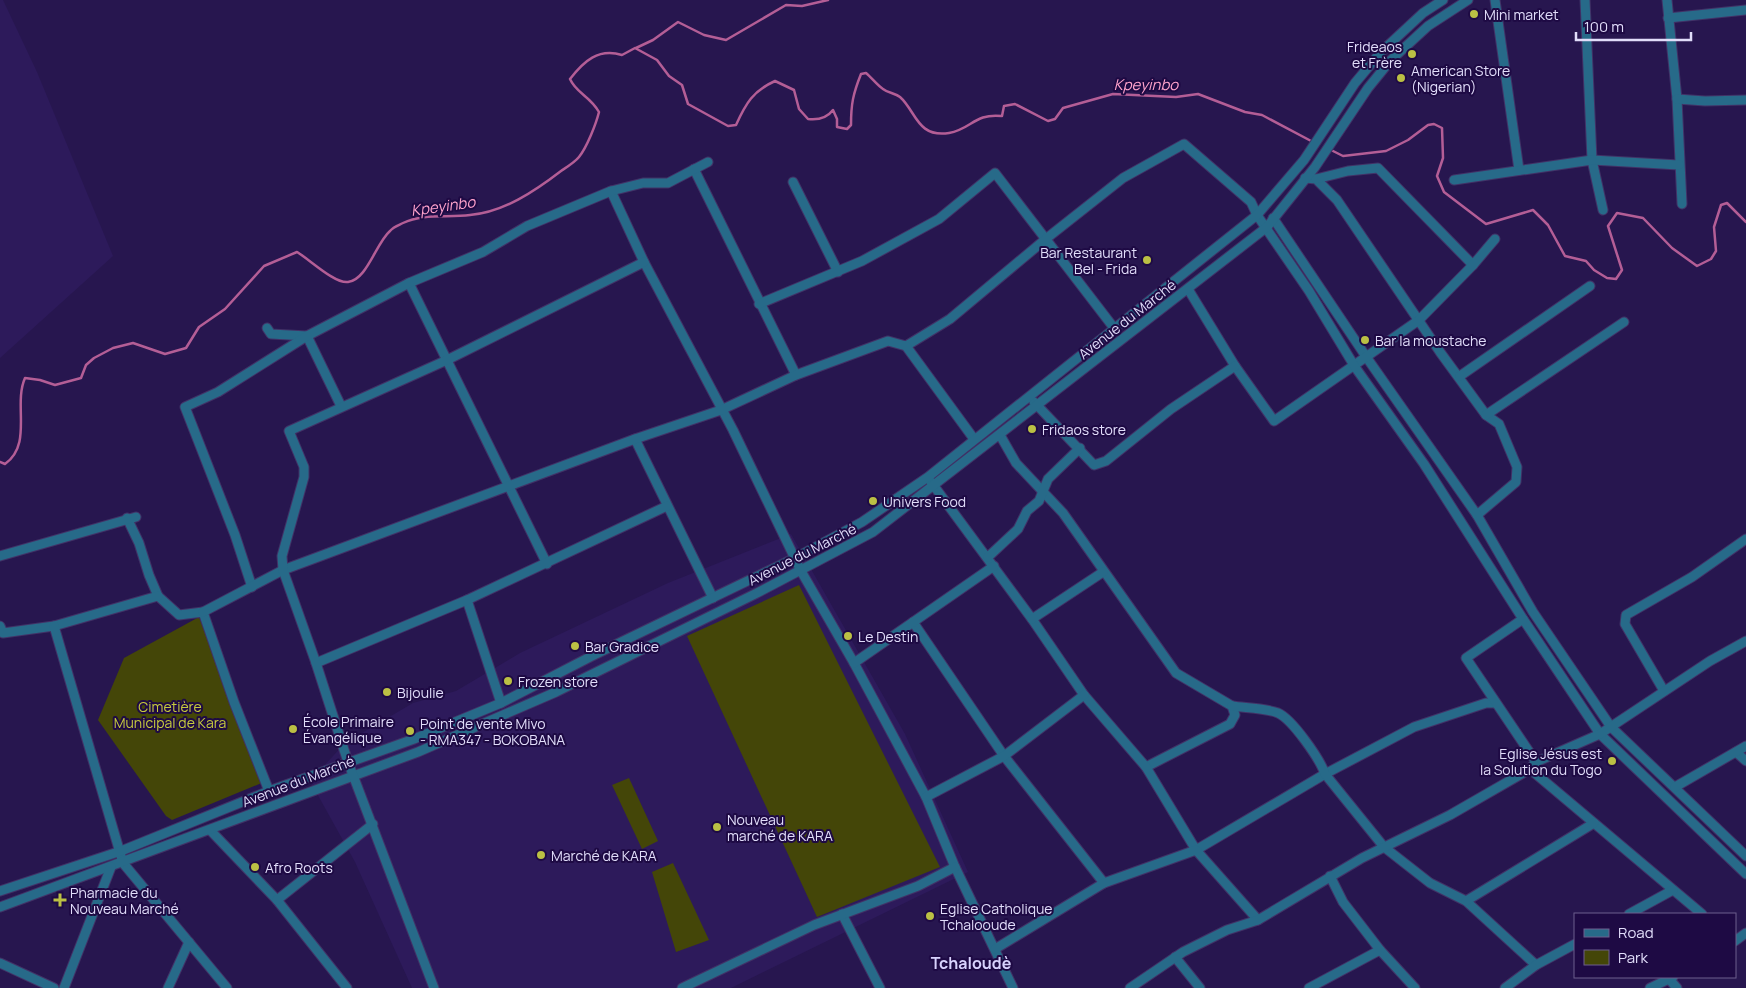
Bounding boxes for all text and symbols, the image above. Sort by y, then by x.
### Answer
place label: Mini market [1484,5,1559,24]
marker: Mini market [1468,8,1480,20]
scale bar [1576,10,1691,42]
text: 100 m [1584,16,1624,37]
place label: Frideaos et Frère [1347,37,1402,72]
marker: Frideaos et Frère [1406,48,1418,60]
place label: American Store (Nigerian) [1411,61,1510,96]
marker: American Store (Nigerian) [1395,72,1407,84]
water label: Kpeyinbo [1114,74,1179,95]
water label: Kpeyinbo [410,191,477,221]
place label: Bar Restaurant Bel - Frida [1040,243,1137,278]
marker: Bar Restaurant Bel - Frida [1141,254,1153,266]
street label: Avenue du Marché [1074,275,1180,363]
place label: Bar la moustache [1375,331,1486,350]
marker: Bar la moustache [1359,334,1371,346]
place label: Fridaos store [1042,420,1126,439]
marker: Fridaos store [1026,423,1038,435]
place label: Univers Food [883,492,966,511]
marker: Univers Food [867,495,879,507]
street label: Avenue du Marché [745,519,859,589]
place label: Le Destin [858,627,918,646]
marker: Le Destin [842,630,854,642]
place label: Bar Gradice [585,637,659,656]
marker: Bar Gradice [569,640,581,652]
place label: Frozen store [518,672,598,691]
marker: Frozen store [502,675,514,687]
place label: Bijoulie [397,683,444,702]
marker: Bijoulie [381,686,393,698]
park label: Cimetière Municipal de Kara [114,697,226,732]
place label: École Primaire Évangélique [303,712,394,747]
place label: Point de vente Mivo - RMA347 - BOKOBANA [420,714,565,749]
marker: École Primaire Évangélique [287,723,299,735]
marker: Point de vente Mivo - RMA347 - BOKOBANA [404,725,416,737]
place label: Eglise Jésus est la Solution du Togo [1480,744,1602,779]
street label: Avenue du Marché [239,751,357,811]
marker: Eglise Jésus est la Solution du Togo [1606,755,1618,767]
place label: Nouveau marché de KARA [727,810,833,845]
marker: Nouveau marché de KARA [711,821,723,833]
place label: Marché de KARA [551,846,657,865]
marker: Marché de KARA [535,849,547,861]
place label: Afro Roots [265,858,333,877]
marker: Afro Roots [249,861,261,873]
place label: Pharmacie du Nouveau Marché [70,883,179,918]
marker: Pharmacie du Nouveau Marché [54,894,66,906]
place label: Eglise Catholique Tchalooude [940,899,1052,934]
marker: Eglise Catholique Tchalooude [924,910,936,922]
legend [1574,913,1736,978]
text: Road [1618,922,1654,943]
text: Park [1618,947,1648,968]
district label: Tchaloudè [931,952,1012,974]

